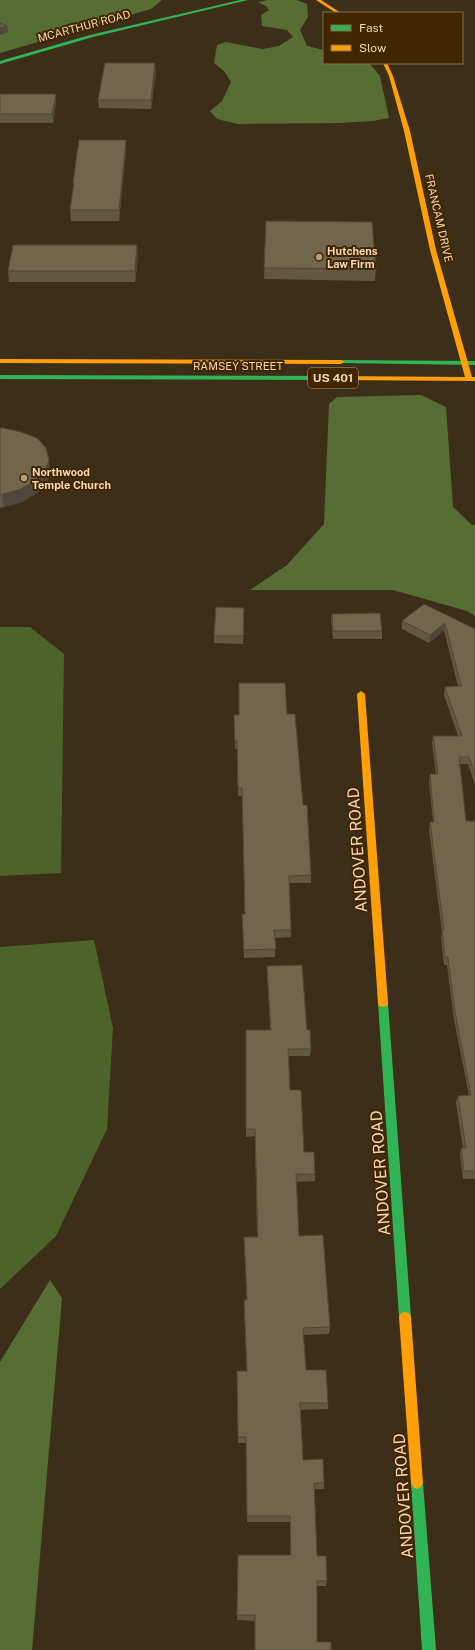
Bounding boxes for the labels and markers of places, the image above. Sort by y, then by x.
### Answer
place label: Hutchens Law Firm [327,245,378,270]
marker: Hutchens Law Firm [314,252,324,262]
place label: Northwood Temple Church [32,466,111,491]
marker: Northwood Temple Church [19,473,29,483]

